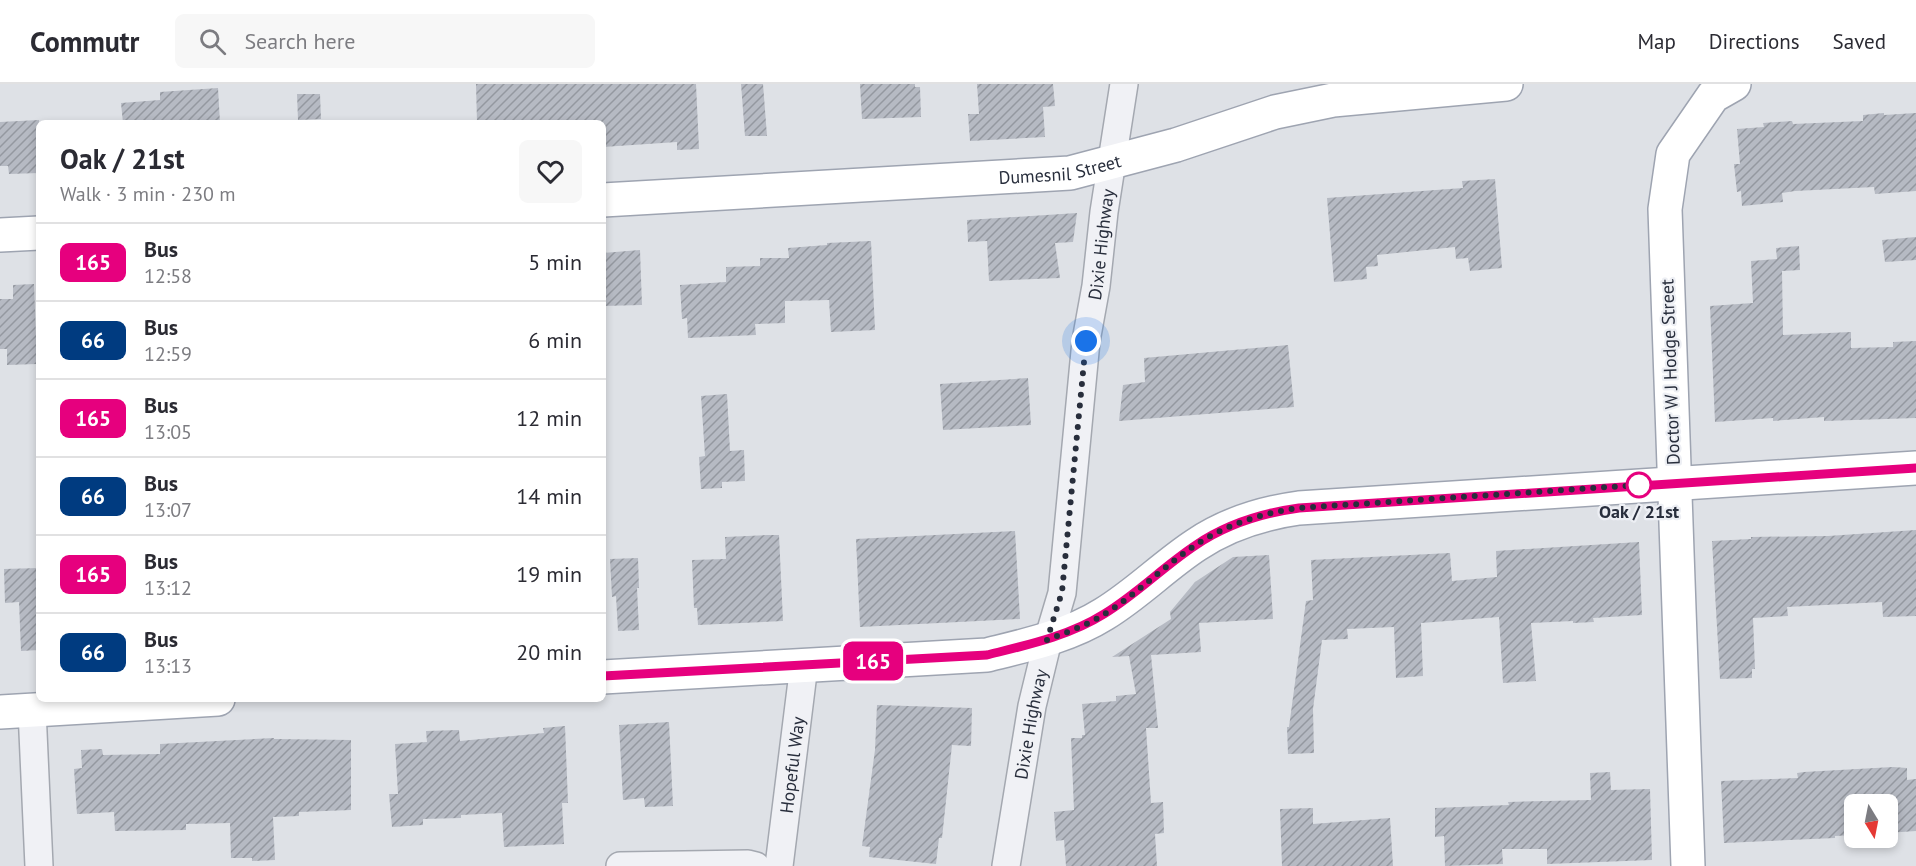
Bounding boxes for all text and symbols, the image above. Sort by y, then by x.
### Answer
search box [175,14,595,68]
text: Commutr [30,23,139,60]
icon: search [196,25,229,58]
text: Search here [244,27,355,55]
text: Map [1637,28,1676,55]
text: Directions [1709,28,1800,55]
text: Saved [1833,28,1886,55]
text: Oak / 21st [60,140,185,177]
button: heart [519,140,582,203]
street label: Dumesnil Street [998,149,1123,189]
text: Walk · 3 min · 230 m [60,181,236,207]
street label: Dixie Highway [1082,187,1119,302]
text: Bus [144,235,178,263]
text: 5 min [528,248,582,276]
text: 165 [75,249,111,276]
text: 12:58 [144,263,192,289]
street label: Doctor W J Hodge Street [1655,279,1685,465]
text: Bus [144,313,178,341]
text: 6 min [528,326,582,354]
your location [1071,326,1101,356]
text: 66 [81,327,105,354]
text: 12:59 [144,341,192,367]
text: Bus [144,391,178,419]
text: 12 min [516,404,582,432]
text: 165 [75,405,111,432]
text: 13:05 [144,419,192,445]
text: Bus [144,469,178,497]
marker: Oak / 21st [1626,472,1652,498]
text: 14 min [516,482,582,510]
text: 66 [81,483,105,510]
text: 13:07 [144,497,192,523]
place label: Oak / 21st [1599,500,1680,523]
text: Bus [144,547,178,575]
text: 19 min [516,560,582,588]
text: 165 [75,561,111,588]
text: 13:12 [144,575,192,601]
text: Bus [144,625,178,653]
text: 20 min [516,638,582,666]
text: 66 [81,639,105,666]
line badge: 165 [838,642,908,680]
text: 165 [855,648,891,675]
text: 13:13 [144,653,192,679]
street label: Dixie Highway [1009,666,1052,781]
street label: Hopeful Way [774,714,809,815]
north arrow [1844,794,1898,848]
map controls [1844,794,1898,848]

